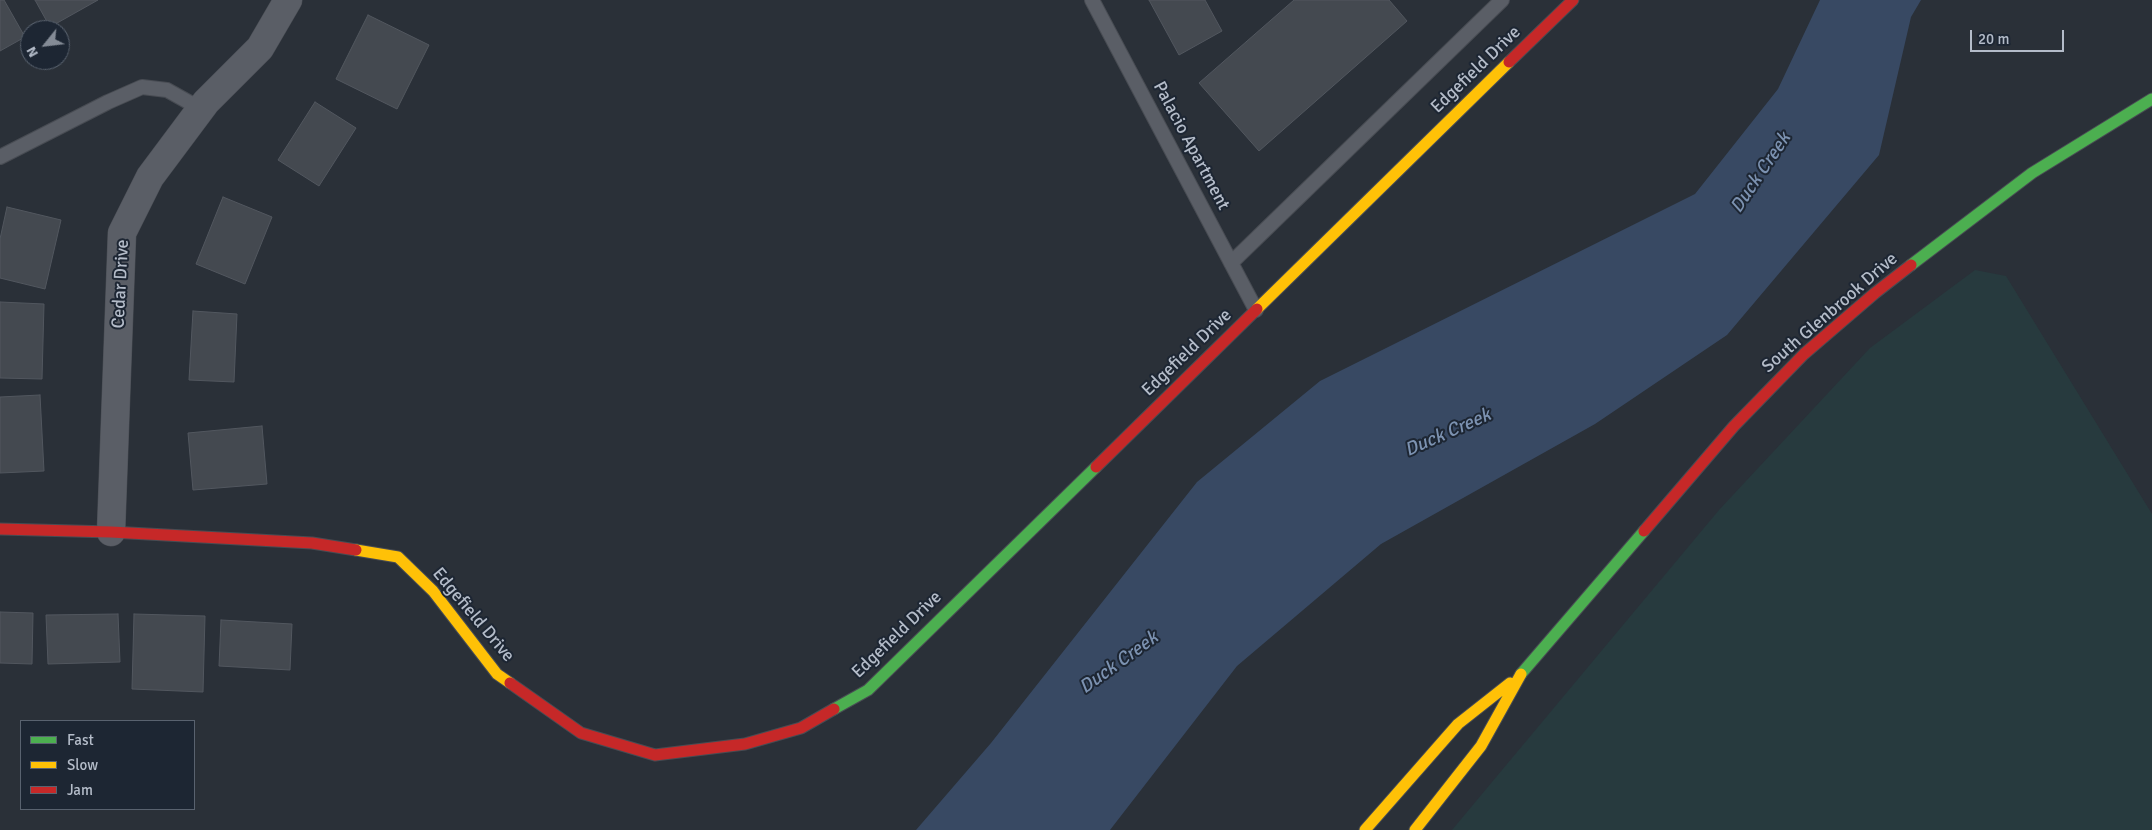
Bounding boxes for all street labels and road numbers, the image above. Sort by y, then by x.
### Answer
street label: Edgefield Drive [1427,22,1525,118]
street label: Palacio Apartment [1148,78,1234,214]
street label: Cedar Drive [108,239,134,329]
street label: South Glenbrook Drive [1758,248,1902,378]
street label: Edgefield Drive [1138,305,1236,401]
street label: Edgefield Drive [427,563,519,667]
street label: Edgefield Drive [848,587,946,683]

